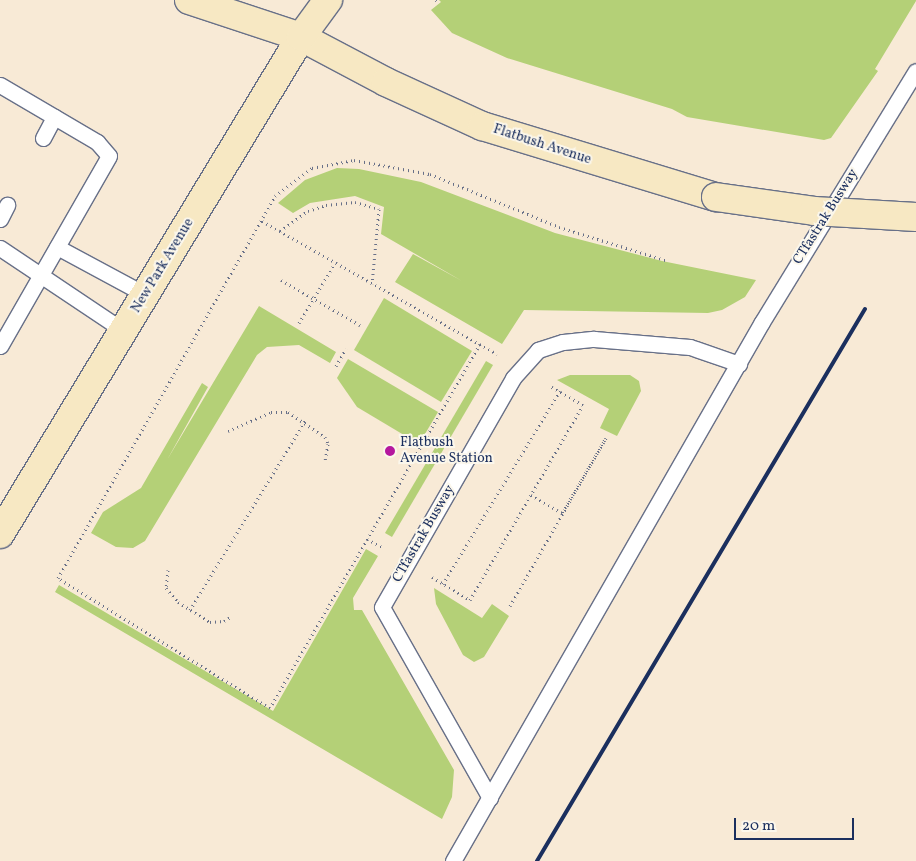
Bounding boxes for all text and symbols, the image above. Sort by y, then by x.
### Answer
street label: Flatbush Avenue [491,121,593,169]
street label: CTfastrak Busway [790,166,862,268]
street label: New Park Avenue [128,216,198,316]
place label: Flatbush Avenue Station [400,435,493,468]
marker: Flatbush Avenue Station [384,445,396,457]
street label: CTfastrak Busway [389,482,459,586]
scale bar [736,808,856,840]
text: 20 m [742,816,775,837]

